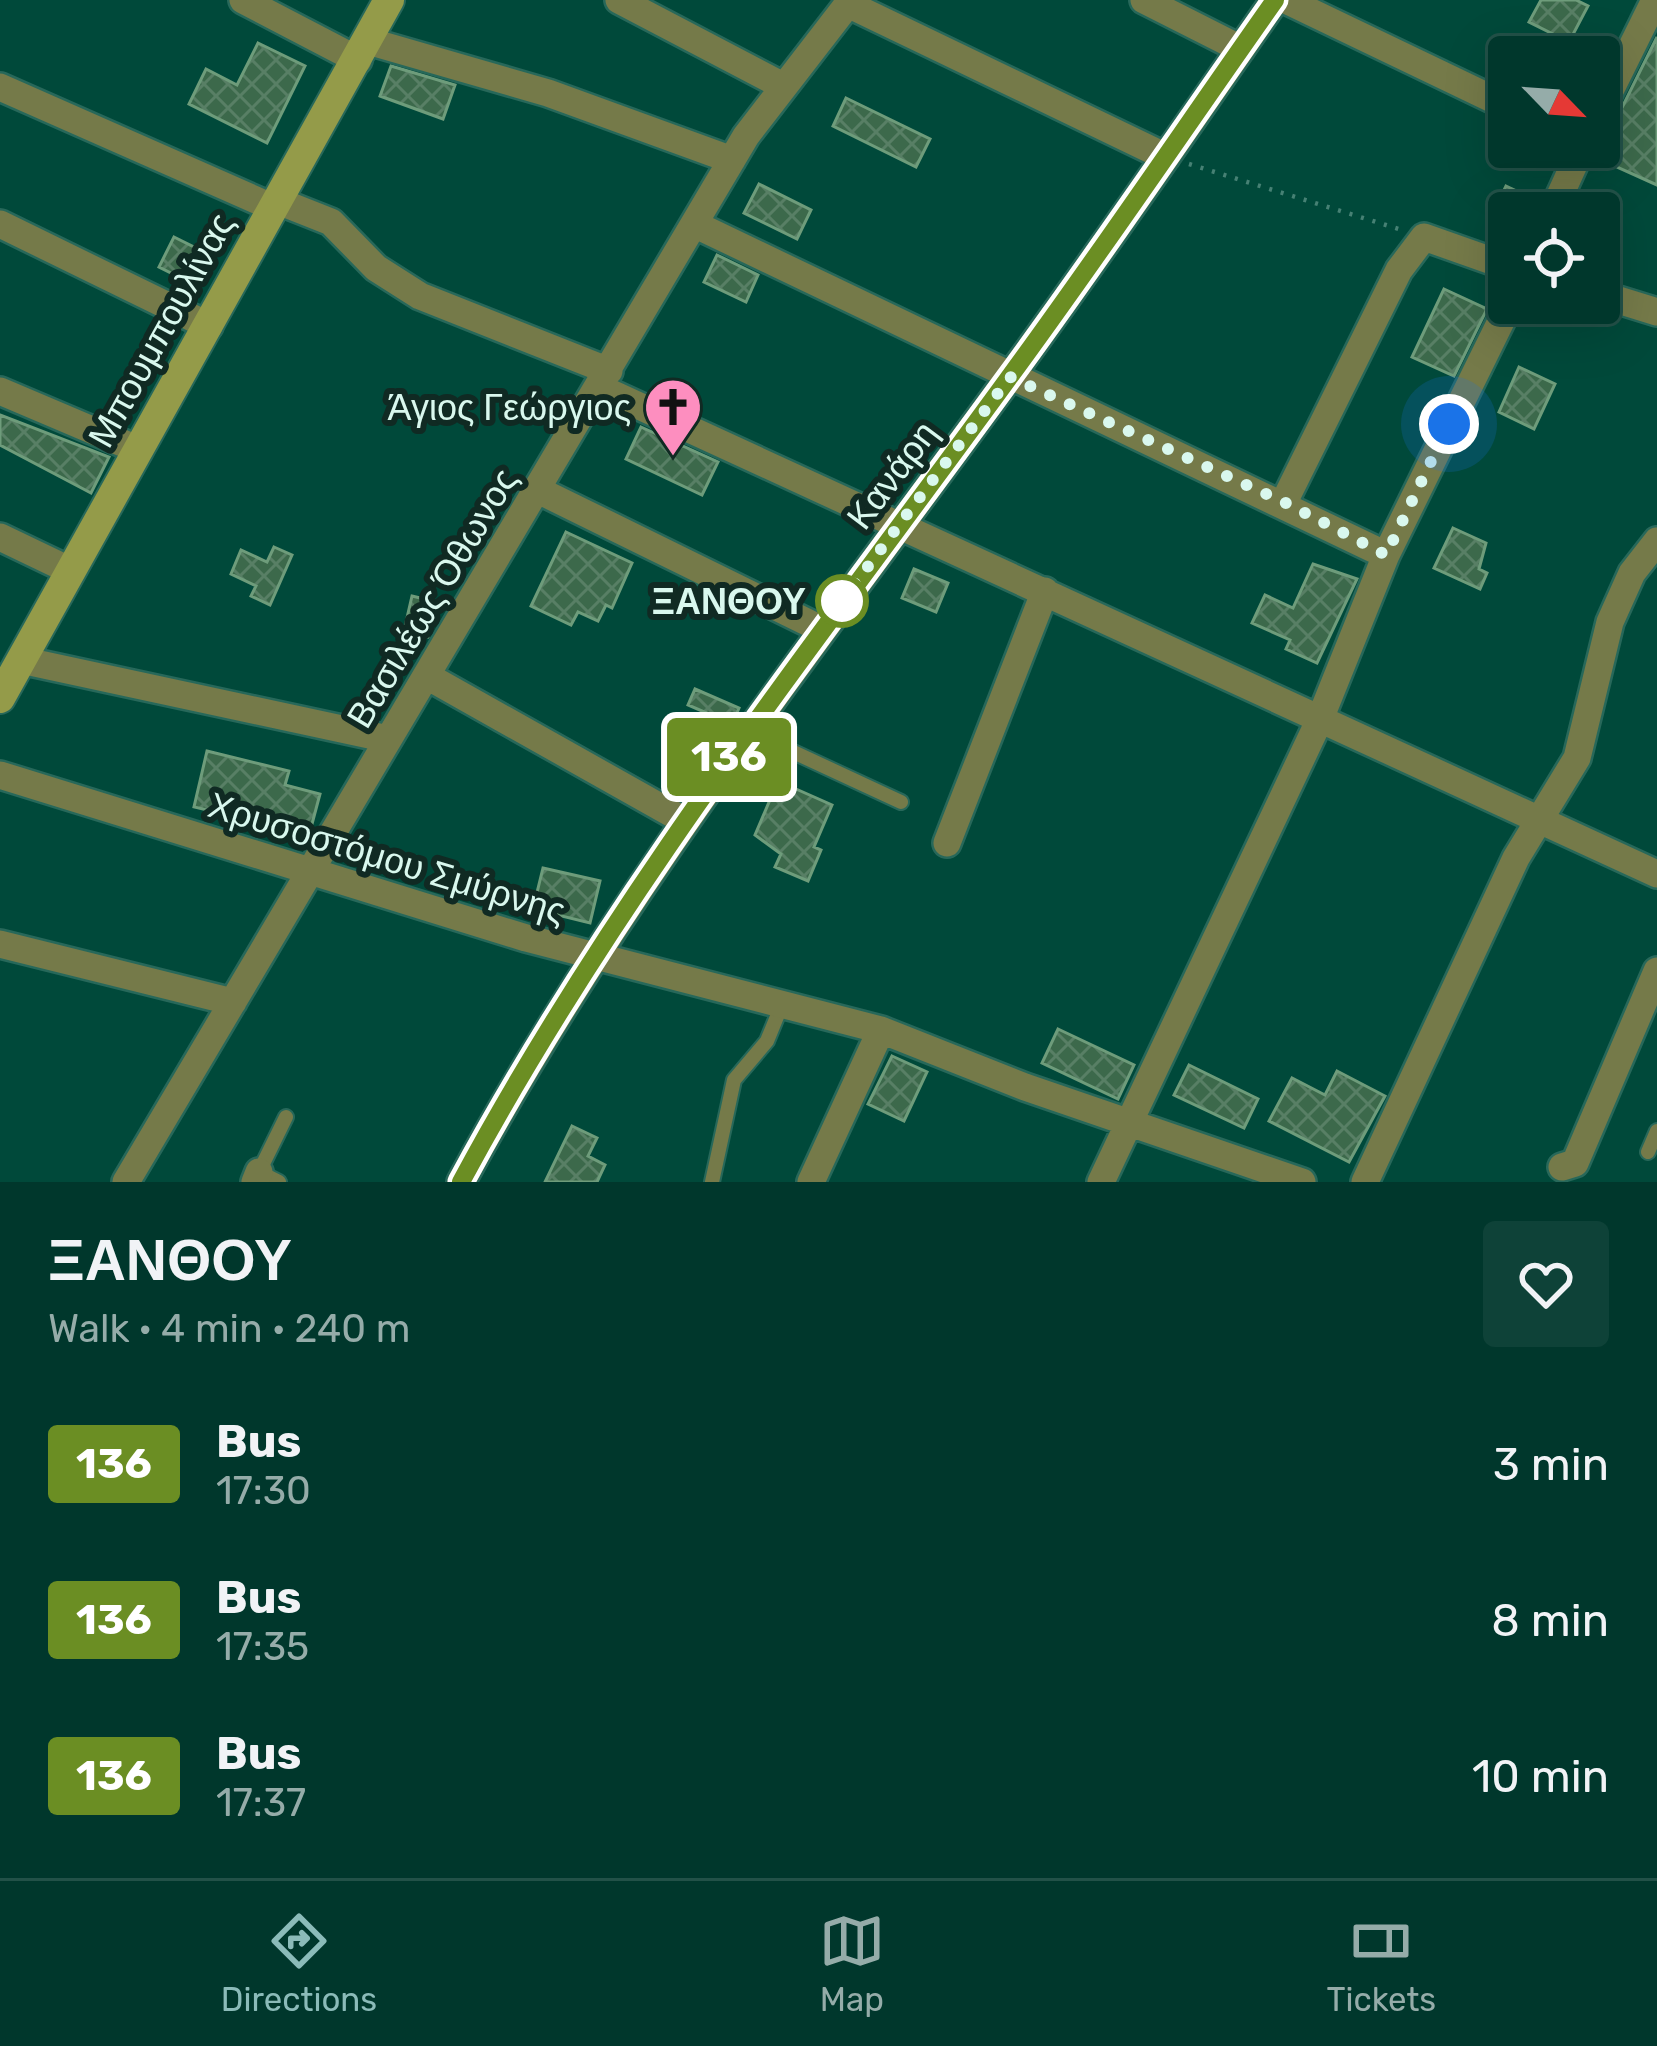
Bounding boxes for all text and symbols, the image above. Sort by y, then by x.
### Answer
north arrow [1488,36,1620,168]
map controls [1488,36,1620,324]
button: locate [1488,192,1620,324]
street label: Μπουμπουλίνας [79,205,243,455]
church icon: Άγιος Γεώργιος [642,376,704,458]
place label: Άγιος Γεώργιος [388,386,631,429]
your location [1419,394,1479,454]
street label: Κανάρη [838,413,946,537]
street label: Βασιλέως Όθωνος [338,461,526,735]
marker: ΞΑΝΘΟΥ [817,576,867,626]
place label: ΞΑΝΘΟΥ [652,580,806,623]
line badge: 136 [660,718,798,796]
text: 136 [691,732,767,782]
street label: Χρυσοστόμου Σμύρνης [203,783,571,933]
button: heart [1483,1221,1609,1347]
text: ΞΑΝΘΟΥ [48,1227,292,1294]
text: Walk · 4 min · 240 m [48,1306,410,1352]
text: Bus [216,1415,301,1468]
text: 3 min [1493,1438,1609,1491]
text: 136 [76,1439,152,1489]
text: 17:30 [216,1468,311,1514]
text: Bus [216,1571,301,1624]
text: 8 min [1491,1594,1609,1647]
text: 136 [76,1595,152,1645]
text: 17:35 [216,1624,309,1670]
text: Bus [216,1727,301,1780]
text: 10 min [1472,1750,1609,1803]
text: 136 [76,1751,152,1801]
text: 17:37 [216,1780,306,1826]
tab: Directions [221,1908,377,2019]
tab: Map [819,1908,885,2019]
tab: Tickets [1327,1908,1436,2019]

